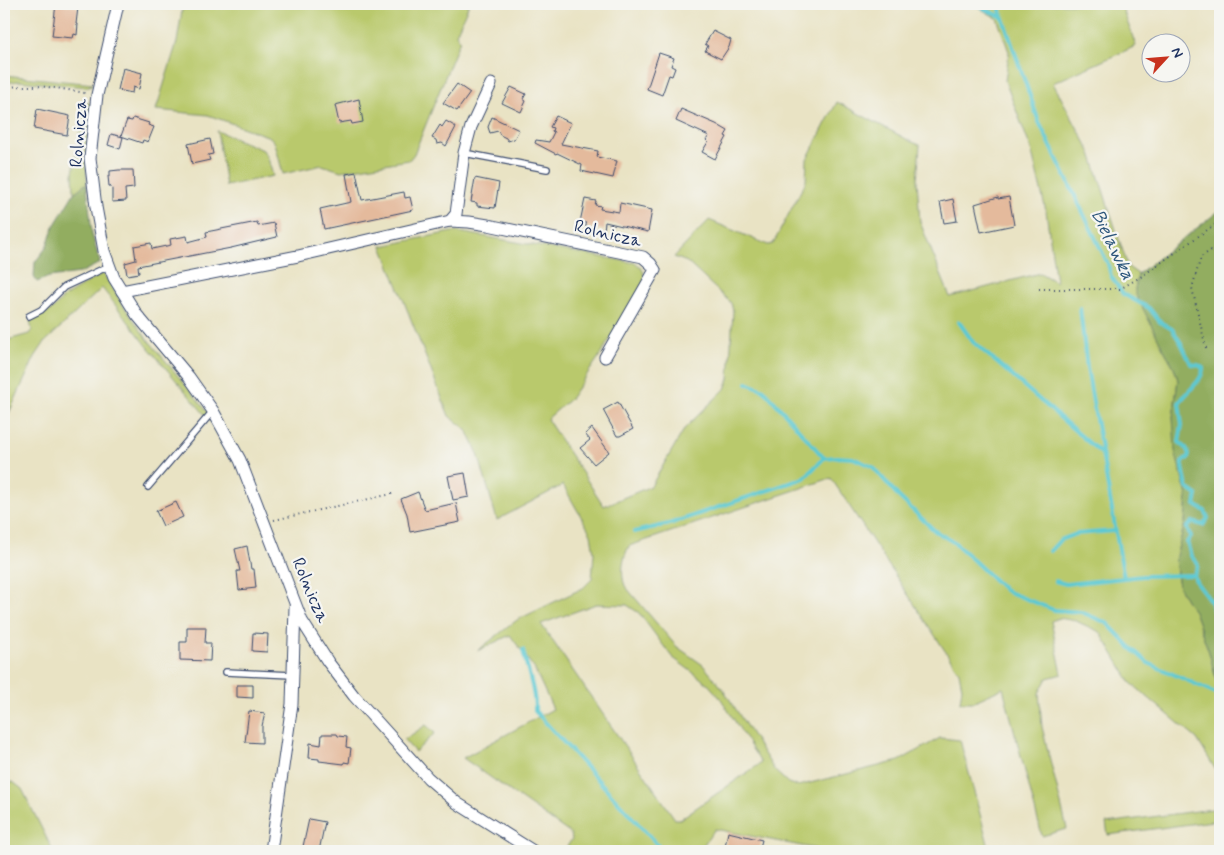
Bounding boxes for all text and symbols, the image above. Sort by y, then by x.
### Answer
north arrow [1142,32,1192,82]
text: N [1167,45,1187,61]
street label: Rolnicza [65,98,93,168]
water label: Bielawka [1085,205,1141,284]
street label: Rolnicza [572,215,644,253]
street label: Rolnicza [286,554,335,627]

